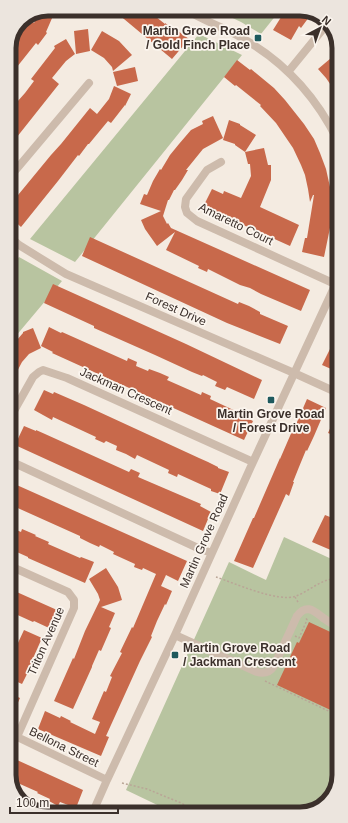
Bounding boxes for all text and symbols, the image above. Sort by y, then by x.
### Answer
north arrow [300,8,340,48]
text: N [320,13,334,28]
place label: Martin Grove Road / Gold Finch Place [143,24,250,52]
marker: Martin Grove Road / Gold Finch Place [253,33,263,43]
street label: Amaretto Court [196,200,276,248]
street label: Forest Drive [143,289,209,329]
street label: Jackman Crescent [78,364,175,418]
marker: Martin Grove Road / Forest Drive [266,395,276,405]
place label: Martin Grove Road / Forest Drive [217,407,325,435]
street label: Martin Grove Road [177,492,231,590]
street label: Triton Avenue [25,604,67,677]
place label: Martin Grove Road / Jackman Crescent [183,641,296,669]
marker: Martin Grove Road / Jackman Crescent [170,650,180,660]
street label: Bellona Street [27,724,102,770]
scale bar [10,789,118,815]
text: 100 m [16,796,49,810]

